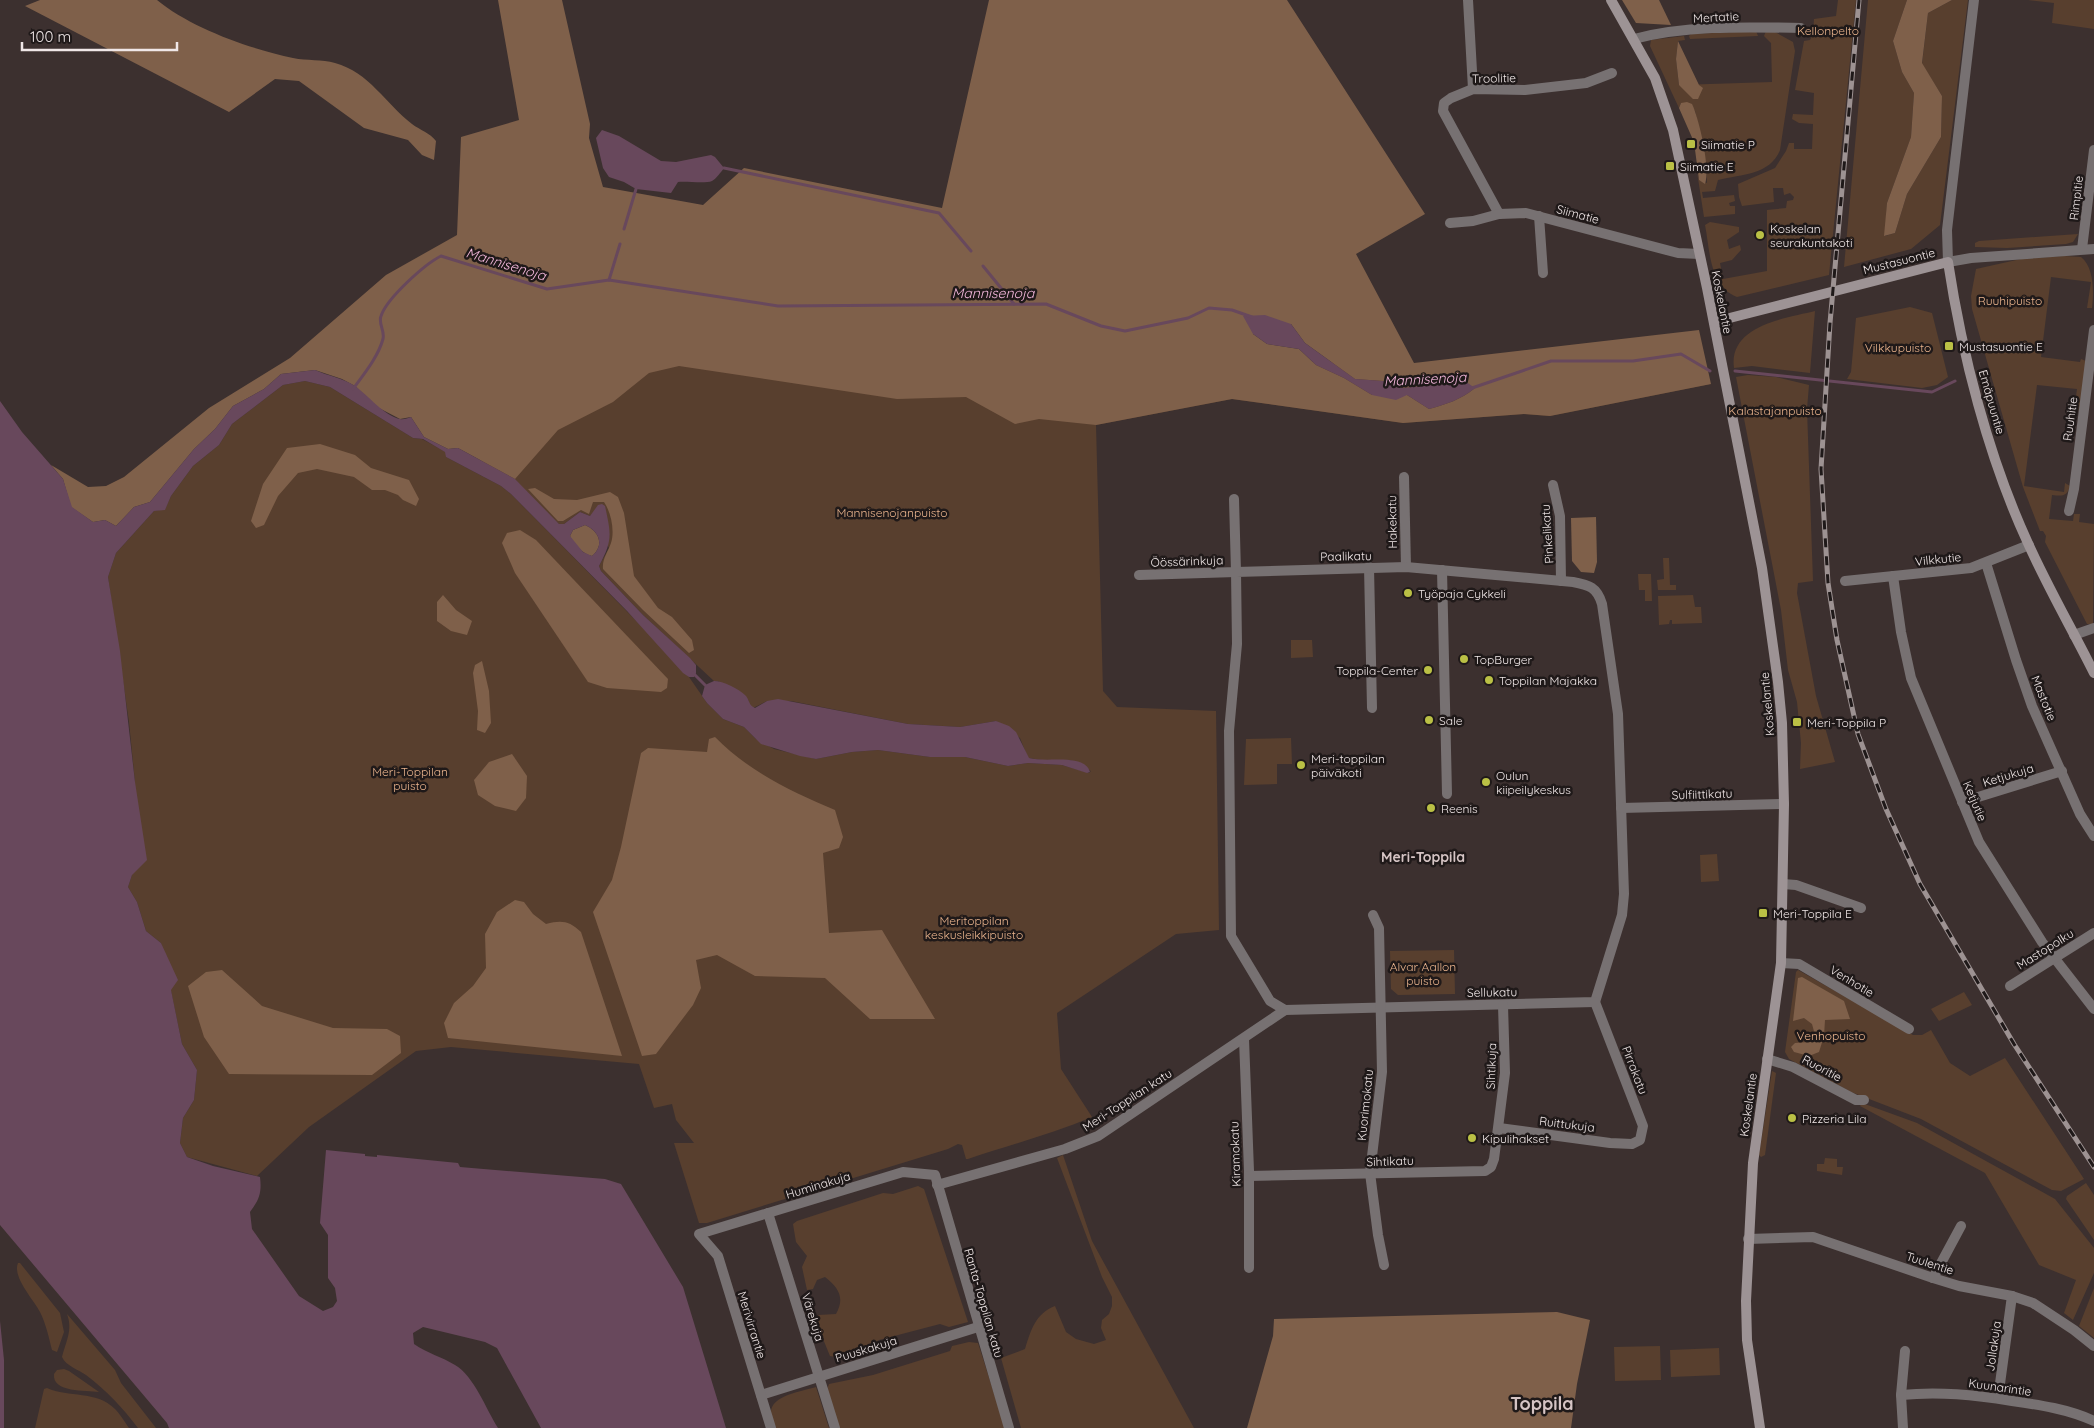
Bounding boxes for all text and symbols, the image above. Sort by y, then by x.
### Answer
street label: Mertatie [1693,8,1740,26]
scale bar [22,20,178,52]
park label: Kellonpelto [1797,23,1859,38]
text: 100 m [30,27,71,46]
street label: Troolitie [1472,70,1516,86]
place label: Siimatie P [1701,137,1755,152]
marker: Siimatie P [1685,138,1697,150]
place label: Siimatie E [1680,159,1734,174]
marker: Siimatie E [1664,160,1676,172]
street label: Rimpitie [2066,175,2086,221]
street label: Siimatie [1555,201,1601,227]
place label: Koskelan seurakuntakoti [1770,221,1853,250]
marker: Koskelan seurakuntakoti [1754,229,1766,241]
water label: Mannisenoja [464,243,550,285]
street label: Mustasuontie [1861,245,1937,277]
street label: Koskelantie [1709,269,1736,335]
water label: Mannisenoja [952,284,1036,302]
park label: Ruuhipuisto [1978,293,2042,308]
place label: Mustasuontie E [1959,339,2043,354]
park label: Vilkkupuisto [1865,340,1931,355]
marker: Mustasuontie E [1943,340,1955,352]
water label: Mannisenoja [1383,368,1468,390]
street label: Emäpuuntie [1976,368,2008,436]
street label: Ruuhitie [2059,396,2081,442]
park label: Kalastajanpuisto [1728,403,1822,418]
street label: Hakekatu [1384,495,1400,549]
street label: Pinkelikatu [1537,504,1557,564]
park label: Mannisenojanpuisto [836,505,948,520]
street label: Paalikatu [1320,548,1372,564]
street label: Vilkkutie [1914,549,1962,569]
street label: Öössärinkuja [1150,552,1224,570]
place label: Työpaja Cykkeli [1418,586,1506,601]
marker: Työpaja Cykkeli [1402,587,1414,599]
place label: TopBurger [1474,652,1532,667]
marker: TopBurger [1458,653,1470,665]
place label: Toppila-Center [1336,663,1418,678]
marker: Toppila-Center [1422,664,1434,676]
street label: Koskelantie [1757,671,1777,737]
place label: Toppilan Majakka [1499,673,1597,688]
street label: Mastotie [2028,673,2060,723]
marker: Toppilan Majakka [1483,674,1495,686]
place label: Sale [1439,713,1463,728]
marker: Sale [1423,714,1435,726]
place label: Meri-Toppila P [1807,715,1886,730]
marker: Meri-Toppila P [1791,716,1803,728]
place label: Meri-toppilan päiväkoti [1311,751,1385,780]
marker: Meri-toppilan päiväkoti [1295,759,1307,771]
street label: Ketjukuja [1981,760,2035,790]
park label: Meri-Toppilan puisto [372,764,448,793]
place label: Oulun kiipeilykeskus [1496,768,1571,797]
marker: Oulun kiipeilykeskus [1480,776,1492,788]
street label: Ketjutie [1960,779,1990,824]
street label: Sulfiittikatu [1671,785,1733,803]
place label: Reenis [1441,801,1478,816]
marker: Reenis [1425,802,1437,814]
district label: Meri-Toppila [1381,848,1465,866]
place label: Meri-Toppila E [1773,906,1852,921]
marker: Meri-Toppila E [1757,907,1769,919]
park label: Meritoppilan keskusleikkipuisto [925,913,1023,942]
street label: Mastopolku [2014,926,2076,972]
park label: Alvar Aallon puisto [1390,959,1456,988]
street label: Venhotie [1827,962,1877,1000]
street label: Sellukatu [1467,984,1517,1000]
park label: Venhopuisto [1796,1028,1866,1043]
street label: Sihtikuja [1483,1043,1499,1089]
street label: Pirrakatu [1619,1044,1651,1096]
street label: Ruoritie [1800,1051,1845,1085]
street label: Meri-Toppilan katu [1080,1066,1174,1134]
street label: Kuorimokatu [1354,1068,1376,1142]
street label: Koskelantie [1736,1072,1760,1138]
place label: Pizzeria Lila [1802,1111,1867,1126]
marker: Pizzeria Lila [1786,1112,1798,1124]
street label: Ruittukuja [1538,1113,1596,1135]
street label: Kiramokatu [1226,1121,1244,1187]
place label: Kipulihakset [1482,1131,1549,1146]
marker: Kipulihakset [1466,1132,1478,1144]
street label: Sihtikatu [1366,1153,1414,1169]
street label: Huminakuja [784,1168,852,1202]
street label: Ranta-Toppilan katu [961,1246,1007,1360]
street label: Tuulentie [1904,1248,1956,1278]
street label: Merivirrantie [735,1290,769,1361]
street label: Värekuja [799,1291,827,1343]
street label: Jollakuja [1982,1320,2004,1372]
street label: Puuskakuja [833,1333,899,1365]
street label: Kuunarintie [1968,1375,2033,1399]
district label: Toppila [1510,1392,1574,1415]

